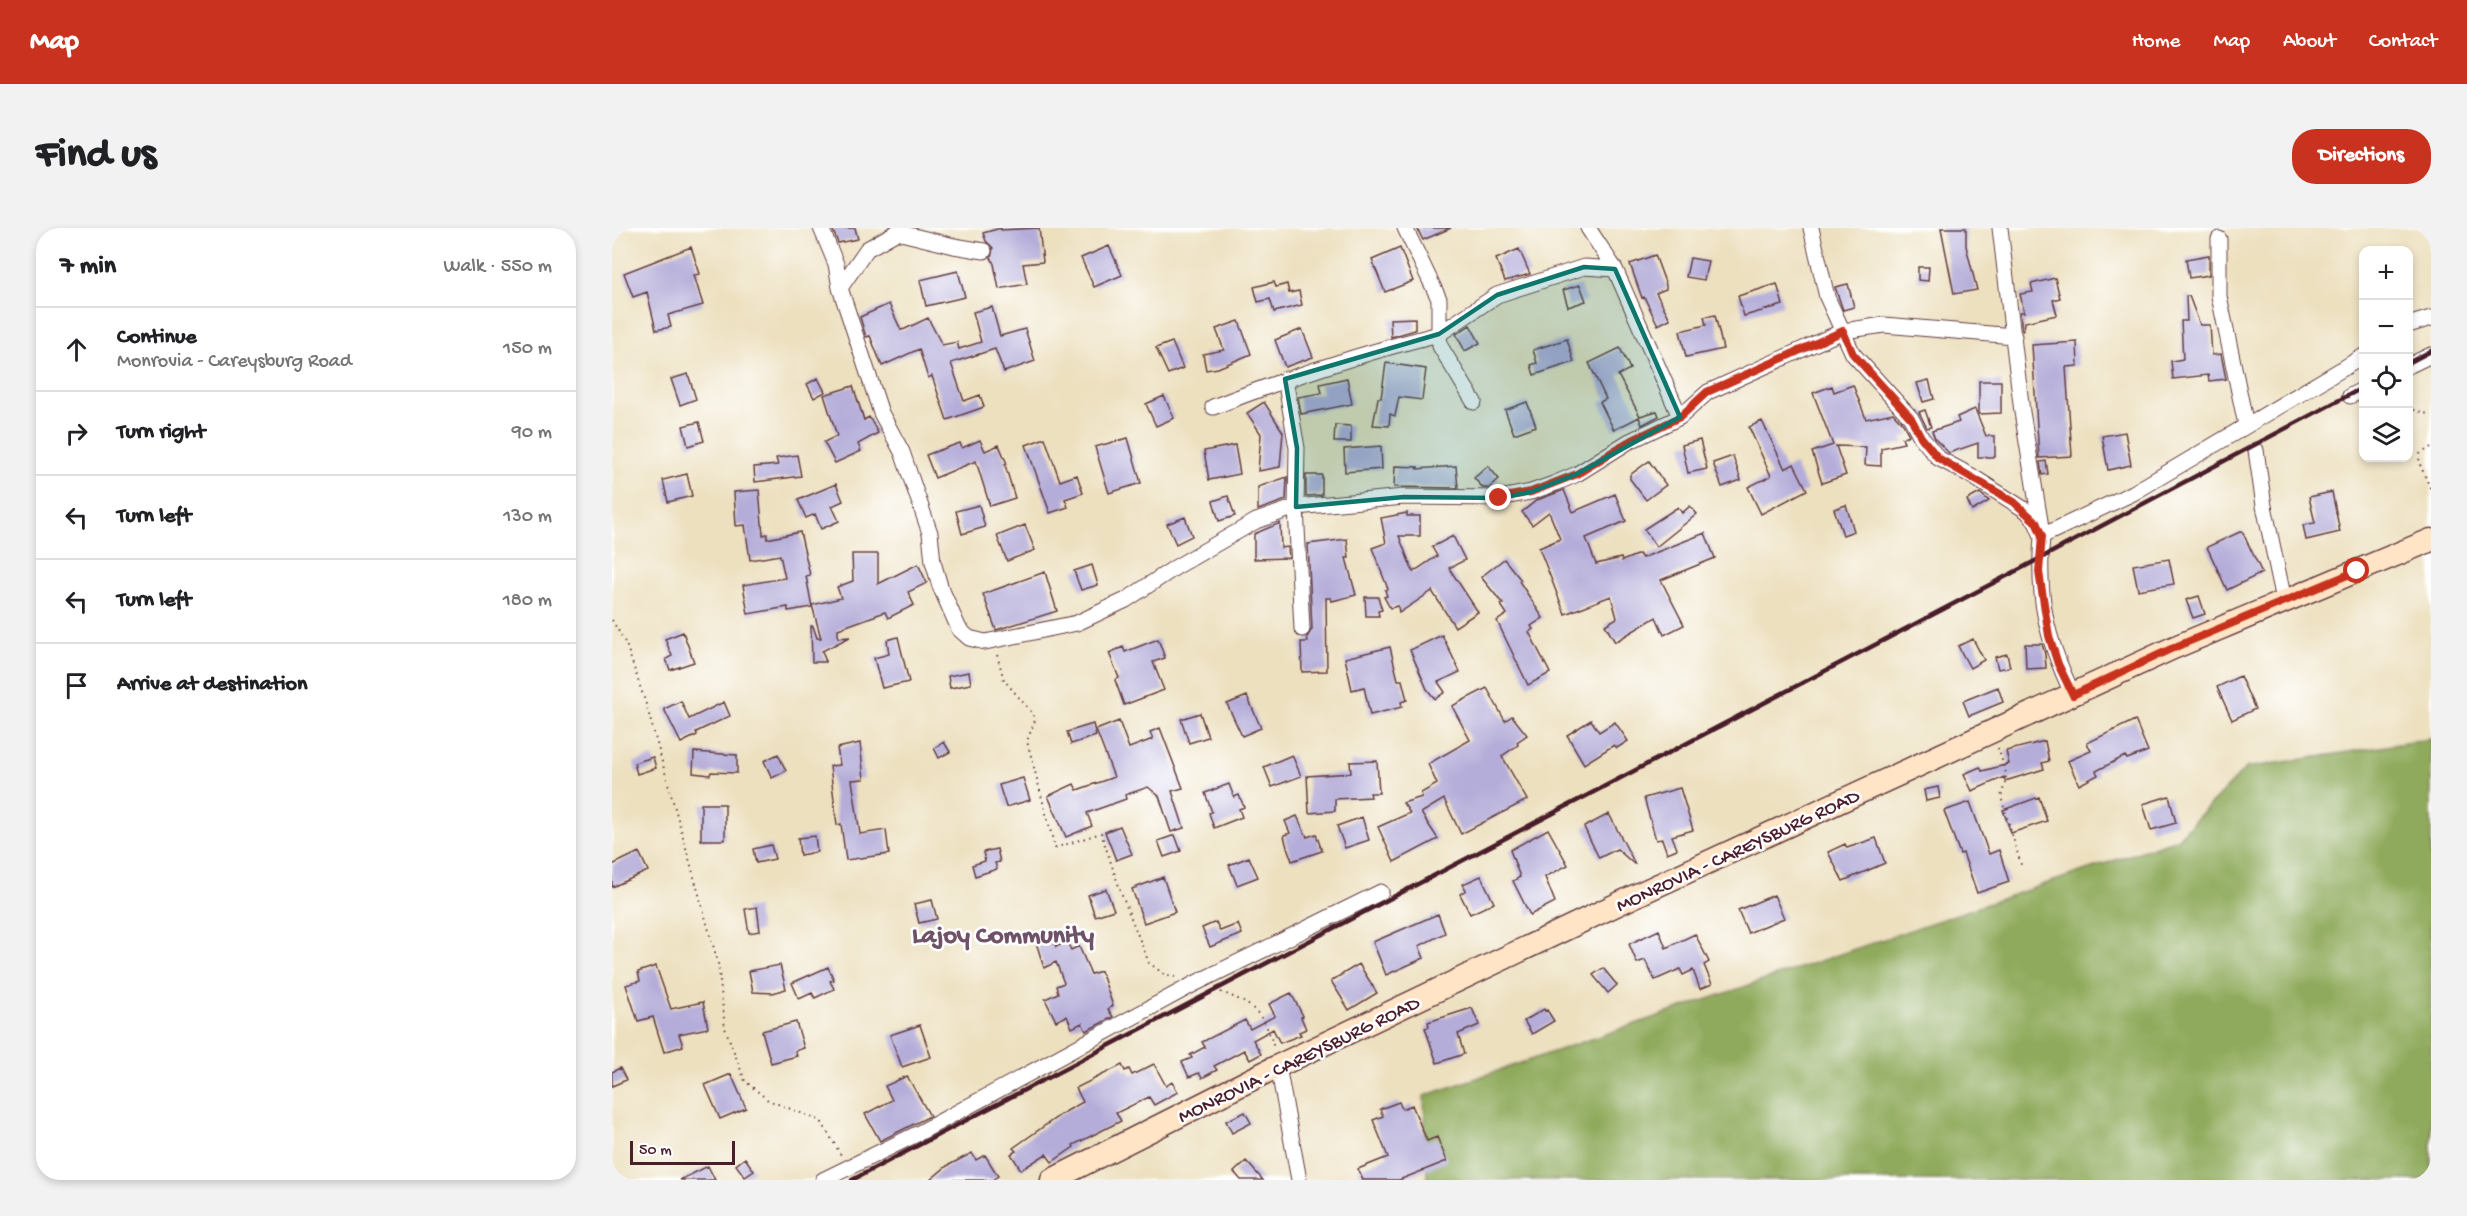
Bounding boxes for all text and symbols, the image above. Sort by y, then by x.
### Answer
text: Map [30,26,79,59]
text: Home [2132,30,2180,55]
text: Map [2213,30,2250,55]
text: About [2283,30,2336,55]
text: Contact [2369,30,2437,55]
button: Directions [2292,129,2431,184]
text: Find us [36,132,156,181]
map controls [2359,246,2413,462]
button: + [2359,246,2413,300]
text: 7 min [60,252,116,283]
text: Walk · 550 m [443,256,552,279]
button: − [2359,300,2413,354]
text: Continue [117,325,197,351]
icon: ahead [60,333,93,366]
text: 150 m [503,338,552,361]
text: Monrovia - Careysburg Road [117,351,352,374]
button: locate [2359,354,2413,408]
button: layers [2359,408,2413,462]
icon: right [60,417,93,450]
text: Turn right [117,420,205,446]
text: 90 m [512,422,552,445]
route end [1485,484,1511,510]
icon: left [60,501,93,534]
text: Turn left [117,504,191,530]
text: 130 m [503,506,552,529]
route start [2343,557,2369,583]
icon: left [60,585,93,618]
text: Turn left [117,588,191,614]
text: 180 m [503,590,552,613]
icon: arrive [60,669,93,702]
text: Arrive at destination [117,672,307,698]
street label: MONROVIA - CAREYSBURG ROAD [1613,785,1865,919]
district label: Lajoy Community [912,922,1094,953]
street label: MONROVIA - CAREYSBURG ROAD [1175,992,1425,1130]
scale bar [630,1138,735,1166]
text: 50 m [639,1142,672,1161]

